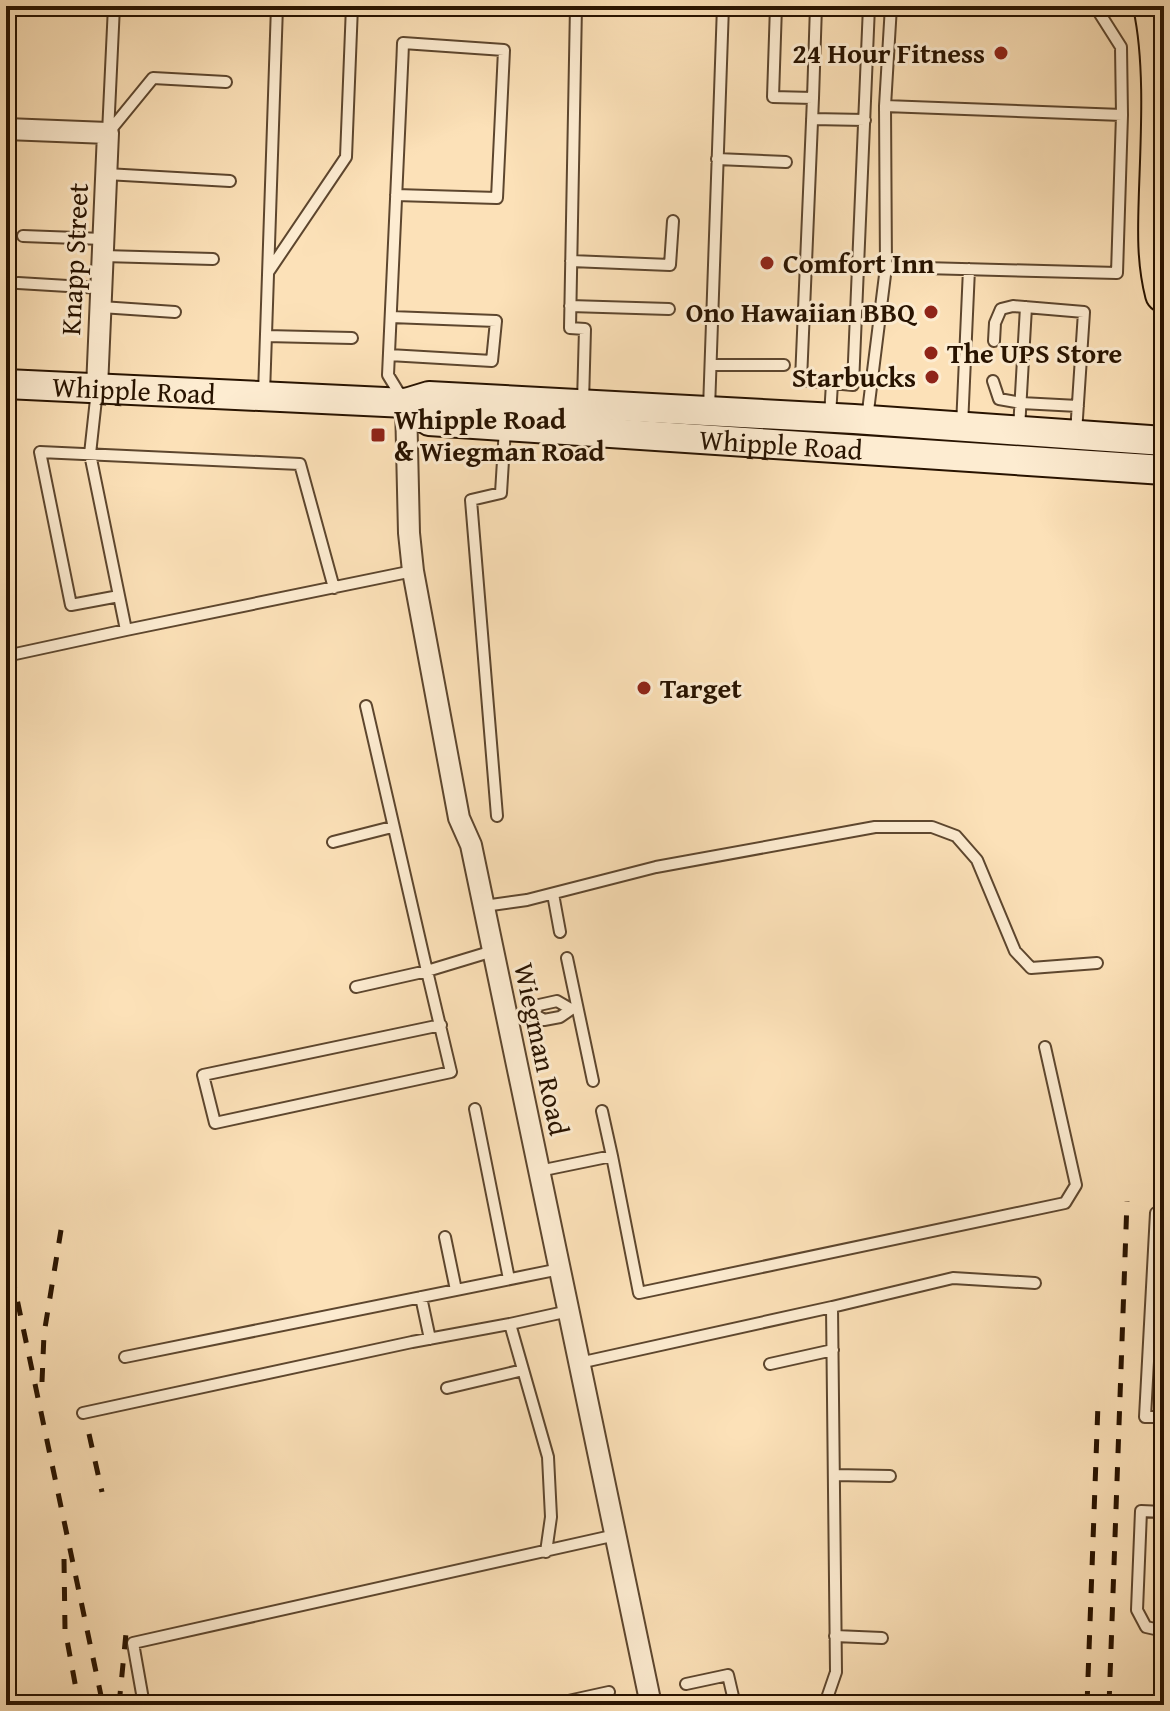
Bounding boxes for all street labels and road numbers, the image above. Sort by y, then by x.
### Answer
street label: Knapp Street [49,182,98,336]
street label: Whipple Road [51,365,217,414]
street label: Whipple Road [698,418,864,470]
street label: Wiegman Road [504,959,581,1139]

